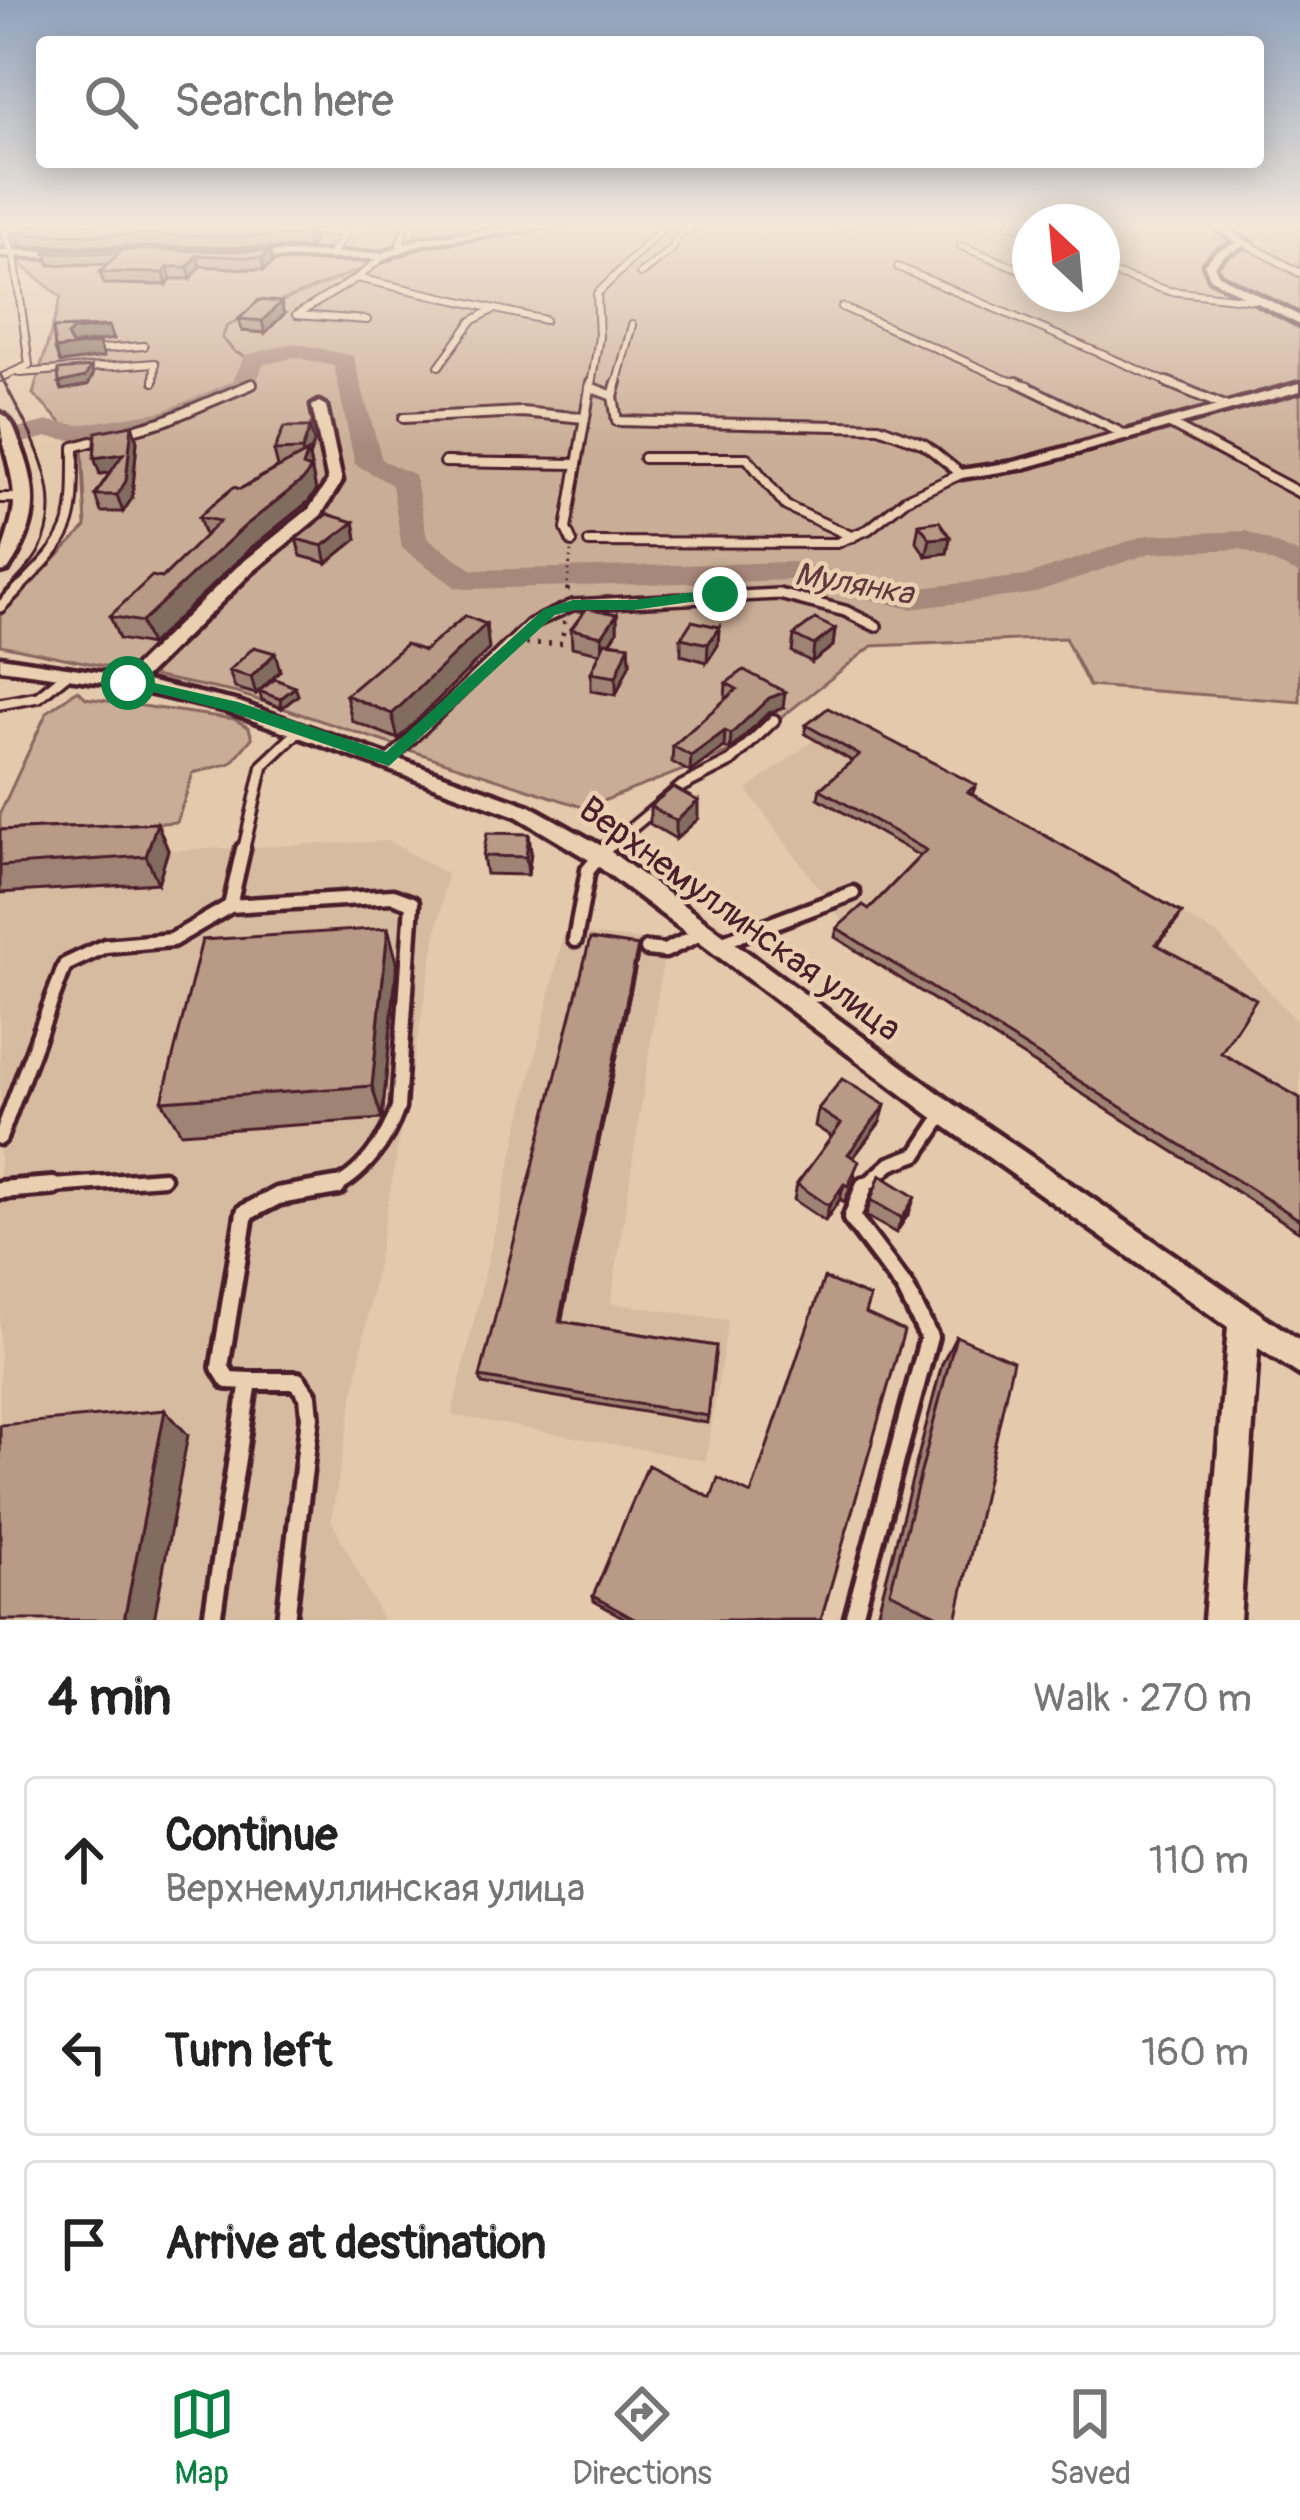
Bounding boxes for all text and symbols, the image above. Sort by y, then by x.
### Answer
search box [36,36,1264,168]
icon: search [78,69,144,135]
text: Search here [174,74,394,130]
north arrow [1012,204,1120,312]
water label: Мулянка [792,553,918,615]
route end [693,567,747,621]
route start [101,656,155,710]
street label: Верхнемуллинская улица [570,787,910,1051]
text: 4 min [48,1666,171,1730]
text: Walk · 270 m [1033,1674,1252,1723]
text: Continue [165,1808,338,1864]
icon: ahead [51,1827,117,1893]
text: 110 m [1149,1836,1249,1885]
text: Верхнемуллинская улица [165,1864,585,1913]
icon: left [51,2019,117,2085]
text: Turn left [165,2024,332,2080]
text: 160 m [1141,2028,1249,2077]
icon: arrive [51,2211,117,2277]
text: Arrive at destination [165,2216,546,2272]
tab: Map [169,2381,235,2494]
tab: Directions [572,2381,712,2494]
tab: Saved [1049,2381,1131,2494]

